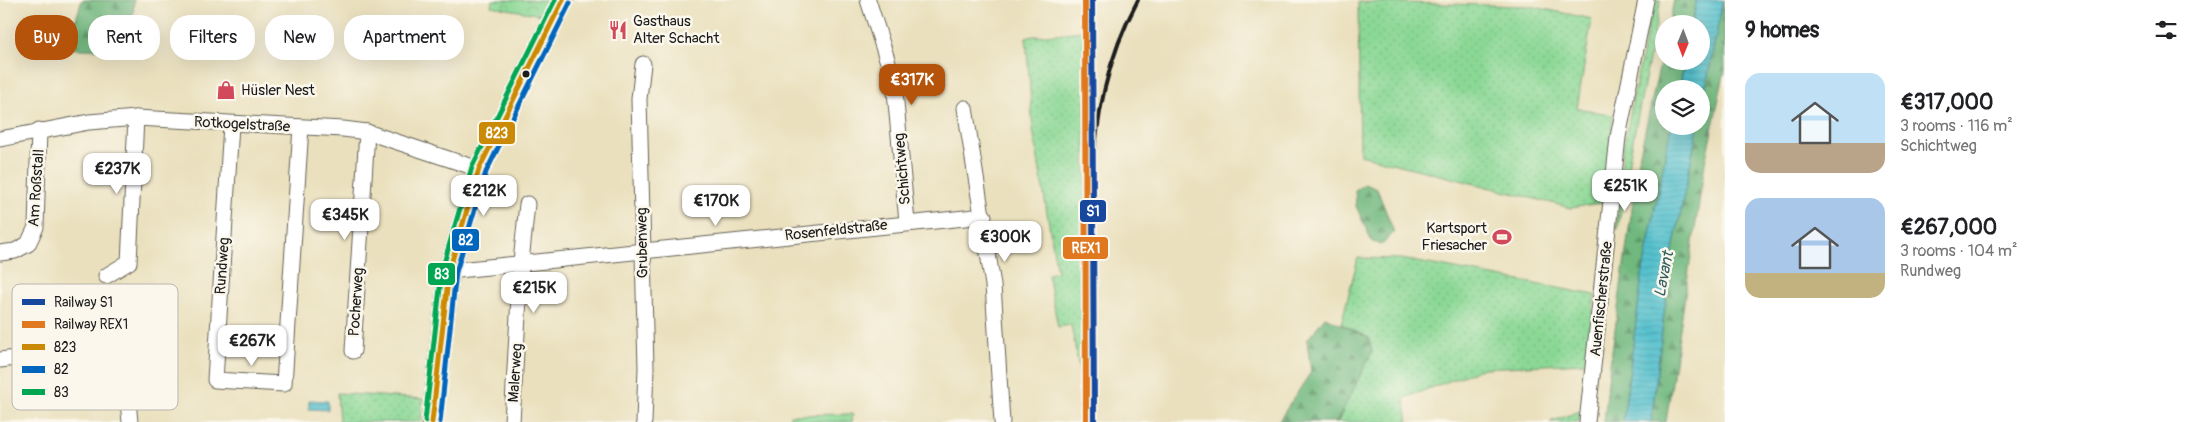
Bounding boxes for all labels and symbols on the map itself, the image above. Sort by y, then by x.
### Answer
place label: Gasthaus Alter Schacht [633,12,720,48]
north arrow [1655,15,1710,70]
restaurant icon: Gasthaus Alter Schacht [607,19,629,41]
pin: €317K [877,64,947,106]
unlabelled marker [521,69,531,79]
shop icon: Hüsler Nest [215,79,237,101]
place label: Hüsler Nest [241,81,316,100]
street label: Rotkogelstraße [193,112,291,137]
line badge: 823 [478,121,516,145]
text: 823 [486,125,508,142]
street label: Schichtweg [890,132,915,206]
street label: Am Roßstall [24,149,49,228]
pin: €237K [82,152,152,195]
pin: €251K [1590,170,1660,212]
pin: €212K [449,174,519,217]
pin: €170K [681,184,751,227]
pin: €345K [310,198,380,241]
line badge: S1 [1079,199,1107,223]
text: S1 [1086,203,1100,220]
street label: Grubenweg [632,207,653,279]
street label: Rosenfeldstraße [784,216,889,245]
place label: Kartsport Friesacher [1421,219,1488,255]
pin: €300K [970,220,1040,263]
sports icon: Kartsport Friesacher [1491,226,1513,248]
line badge: 82 [451,228,480,252]
text: 82 [459,232,474,249]
line badge: REX1 [1062,236,1109,260]
street label: Rundweg [211,237,234,295]
text: REX1 [1072,240,1100,257]
street label: Auenfischerstraße [1586,240,1617,358]
water label: Lavant [1650,248,1678,299]
line badge: 83 [427,262,456,286]
text: 83 [435,266,450,283]
street label: Pocherweg [345,267,368,337]
pin: €215K [499,272,569,314]
legend [12,284,178,410]
text: Railway S1 [54,294,113,311]
text: Railway REX1 [54,316,128,333]
pin: €267K [217,324,287,367]
text: 823 [54,339,76,356]
street label: Malerweg [504,343,527,403]
text: 82 [54,361,69,378]
text: 83 [54,384,69,401]

